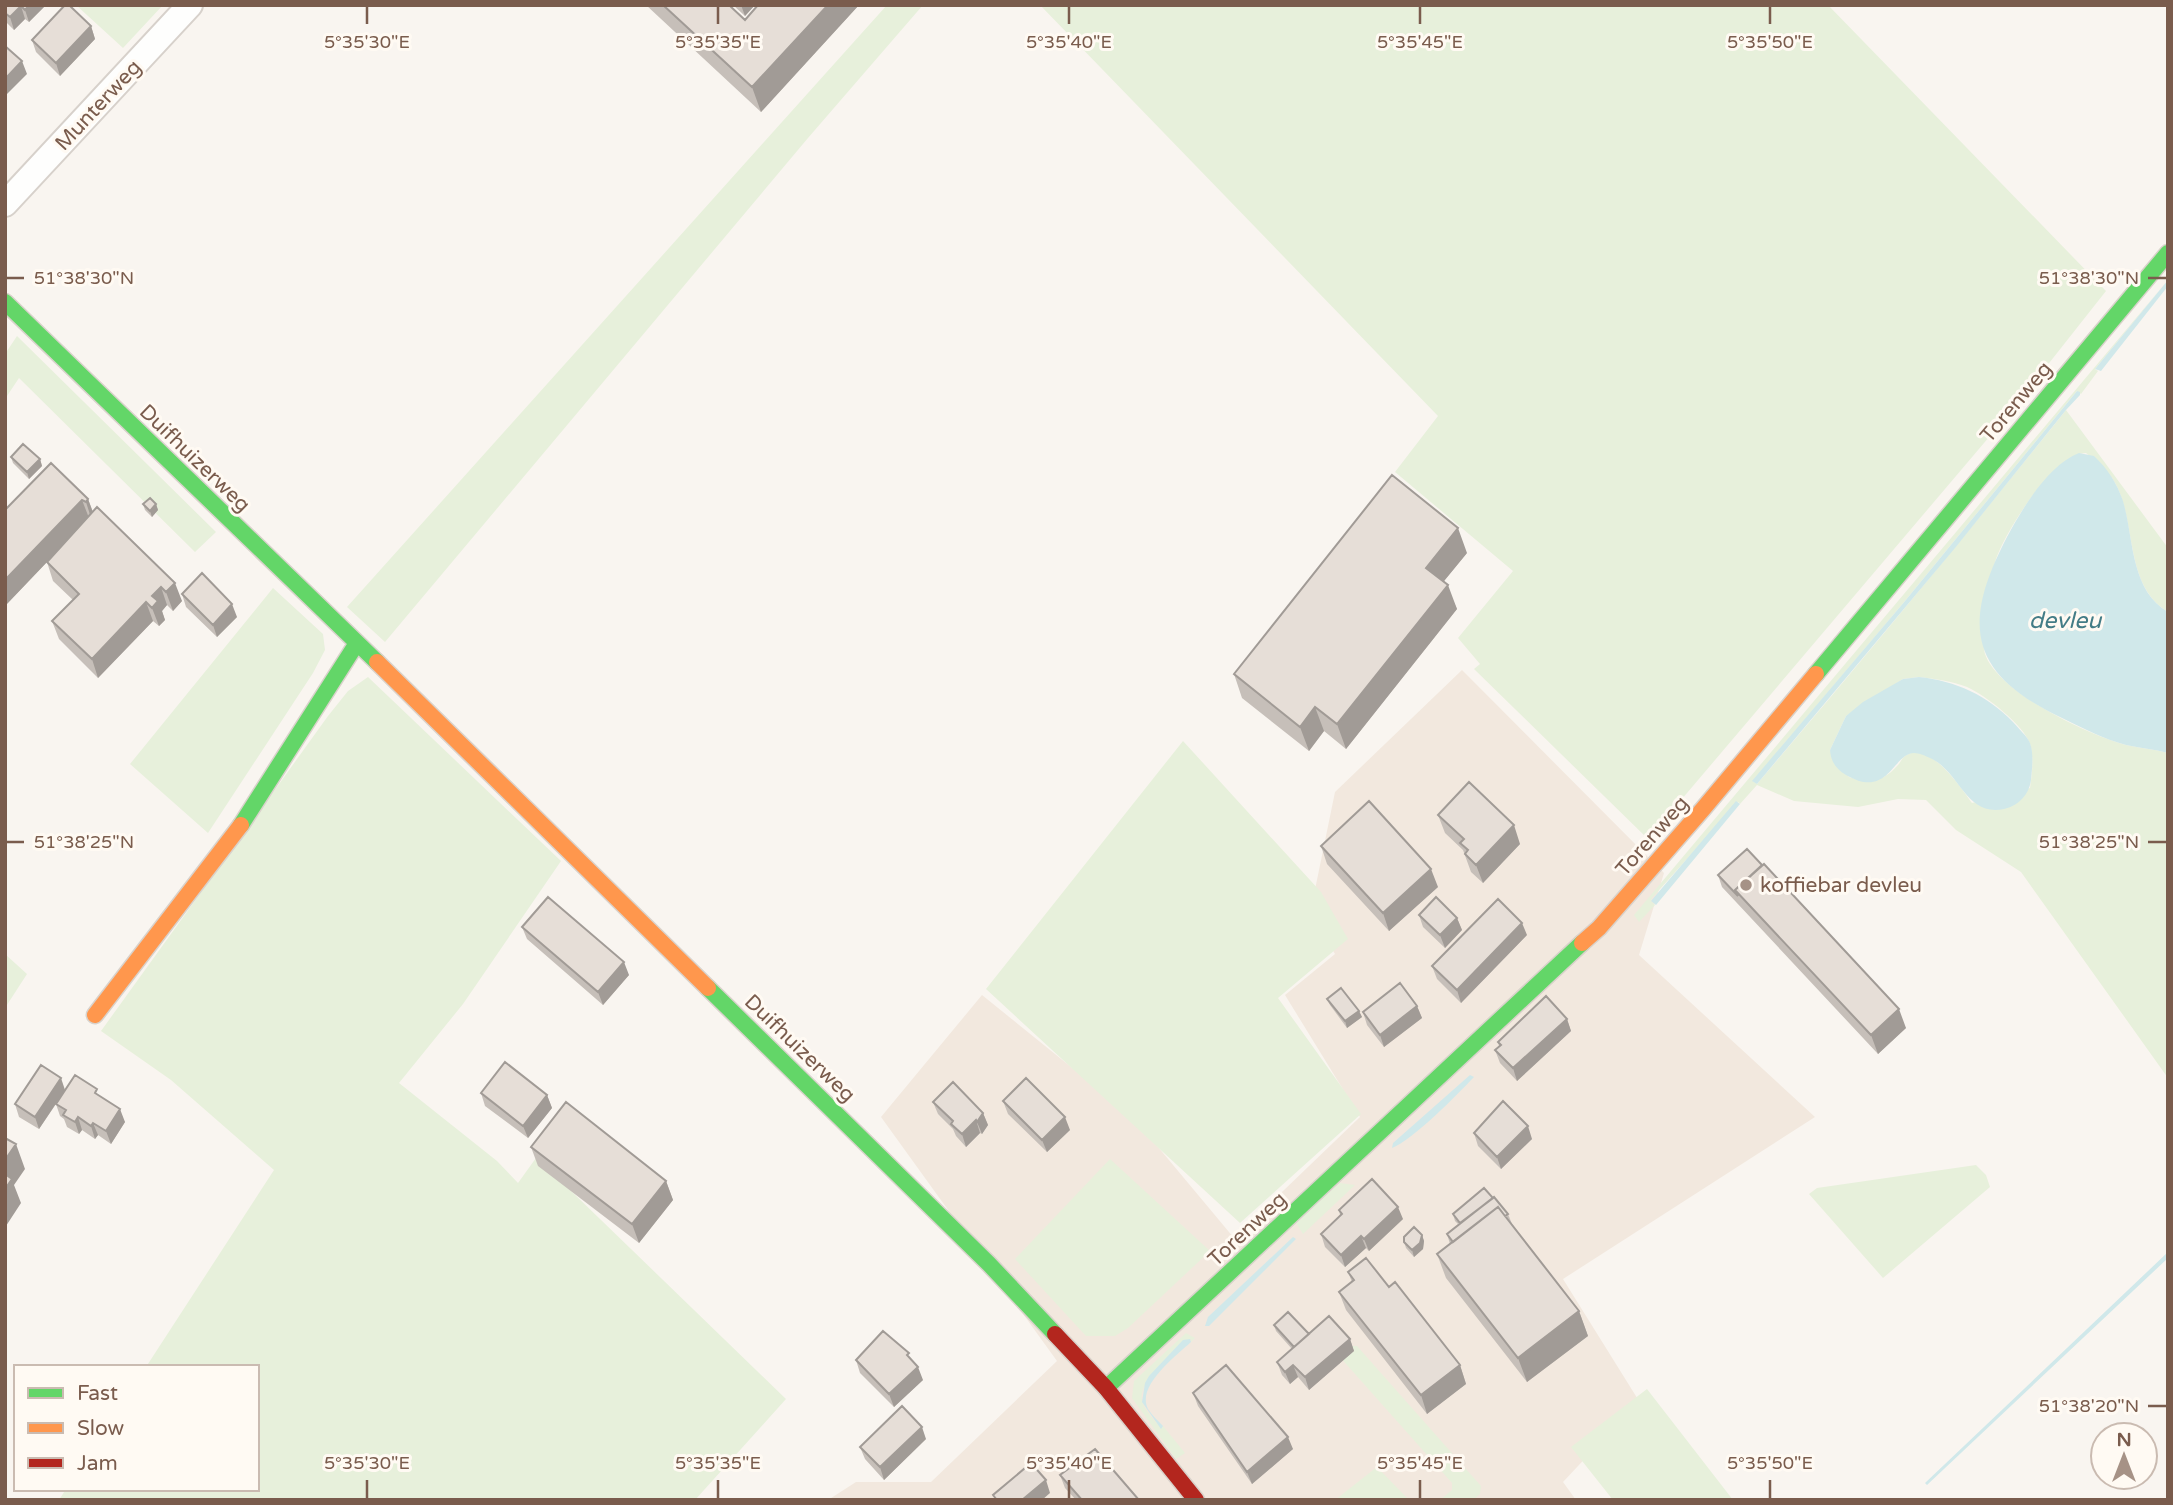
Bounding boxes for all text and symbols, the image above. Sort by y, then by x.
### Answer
text: 5°35'30"E [324,31,410,53]
text: 5°35'35"E [675,31,761,53]
text: 5°35'40"E [1026,31,1112,53]
text: 5°35'45"E [1377,31,1463,53]
text: 5°35'50"E [1727,31,1813,53]
street label: Munterweg [50,55,147,156]
text: 51°38'30"N [34,267,134,289]
text: 51°38'30"N [2039,267,2139,289]
street label: Torenweg [1975,357,2057,448]
street label: Duifhuizerweg [134,399,255,517]
water label: devleu [2029,607,2102,635]
street label: Torenweg [1611,791,1694,882]
text: 51°38'25"N [34,831,134,853]
text: 51°38'25"N [2039,831,2139,853]
place label: koffiebar devleu [1760,873,1922,898]
marker: koffiebar devleu [1738,877,1754,893]
street label: Duifhuizerweg [739,989,860,1107]
street label: Torenweg [1203,1187,1292,1272]
legend [14,1365,259,1491]
text: Fast [77,1381,118,1406]
text: 51°38'20"N [2039,1395,2139,1417]
text: Slow [77,1416,125,1441]
north arrow [2089,1421,2159,1491]
text: N [2116,1429,2132,1451]
text: Jam [77,1451,118,1476]
text: 5°35'30"E [324,1452,410,1474]
text: 5°35'35"E [675,1452,761,1474]
text: 5°35'40"E [1026,1452,1112,1474]
text: 5°35'45"E [1377,1452,1463,1474]
text: 5°35'50"E [1727,1452,1813,1474]

